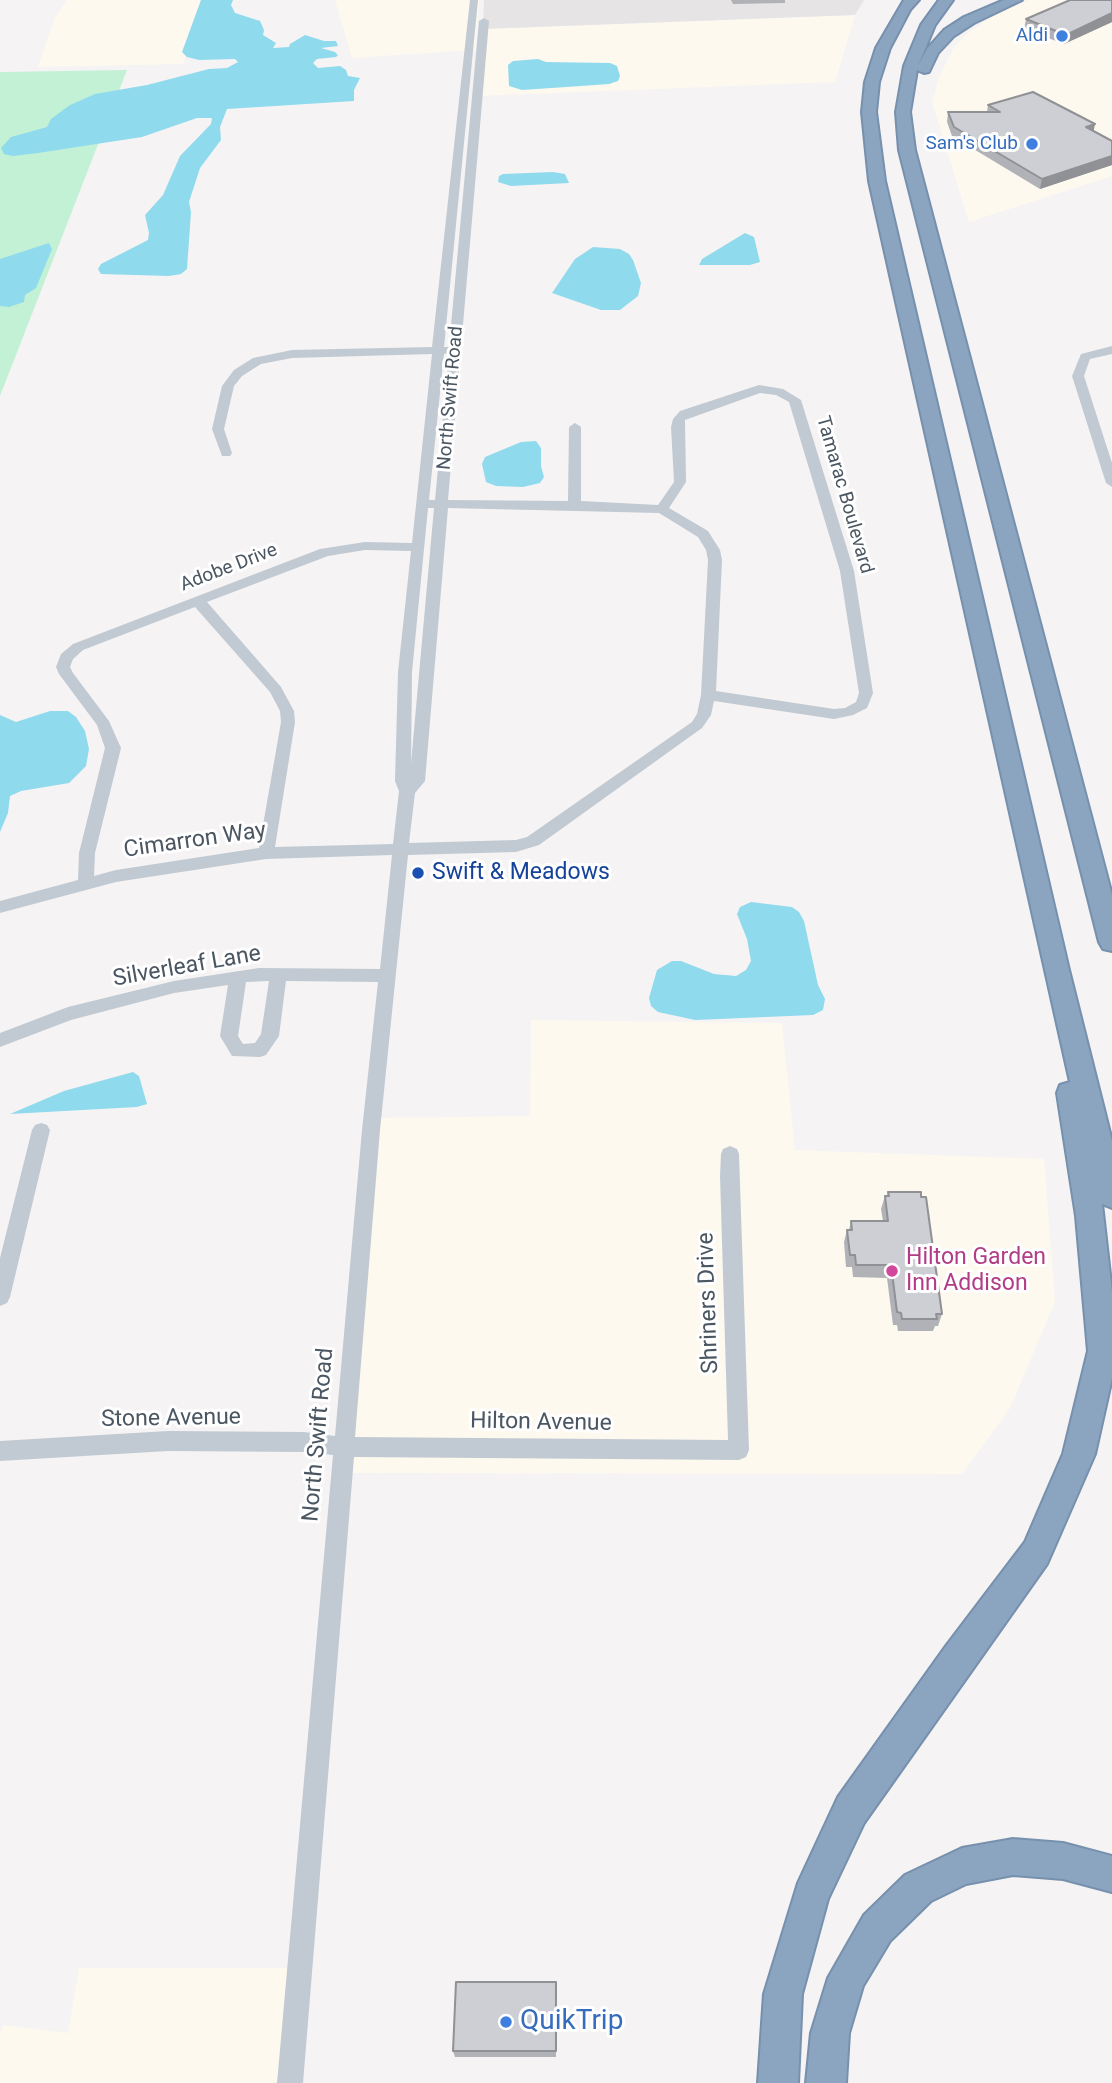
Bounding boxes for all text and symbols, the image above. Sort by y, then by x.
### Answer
place label: Aldi [1016,25,1048,47]
marker: Aldi [1054,28,1070,44]
place label: Sam's Club [925,133,1018,155]
marker: Sam's Club [1024,136,1040,152]
street label: North Swift Road [433,325,469,471]
street label: Tamarac Boulevard [811,414,877,576]
street label: Adobe Drive [177,539,281,597]
street label: Cimarron Way [122,817,268,865]
place label: Swift & Meadows [432,859,610,887]
marker: Swift & Meadows [410,865,426,881]
street label: Silverleaf Lane [111,940,263,994]
street label: Shriners Drive [693,1232,725,1374]
place label: Hilton Garden Inn Addison [906,1244,1046,1298]
marker: Hilton Garden Inn Addison [884,1263,900,1279]
street label: North Swift Road [298,1347,340,1523]
street label: Stone Avenue [101,1404,241,1434]
street label: Hilton Avenue [470,1408,612,1438]
place label: QuikTrip [520,2005,623,2039]
marker: QuikTrip [498,2014,514,2030]

